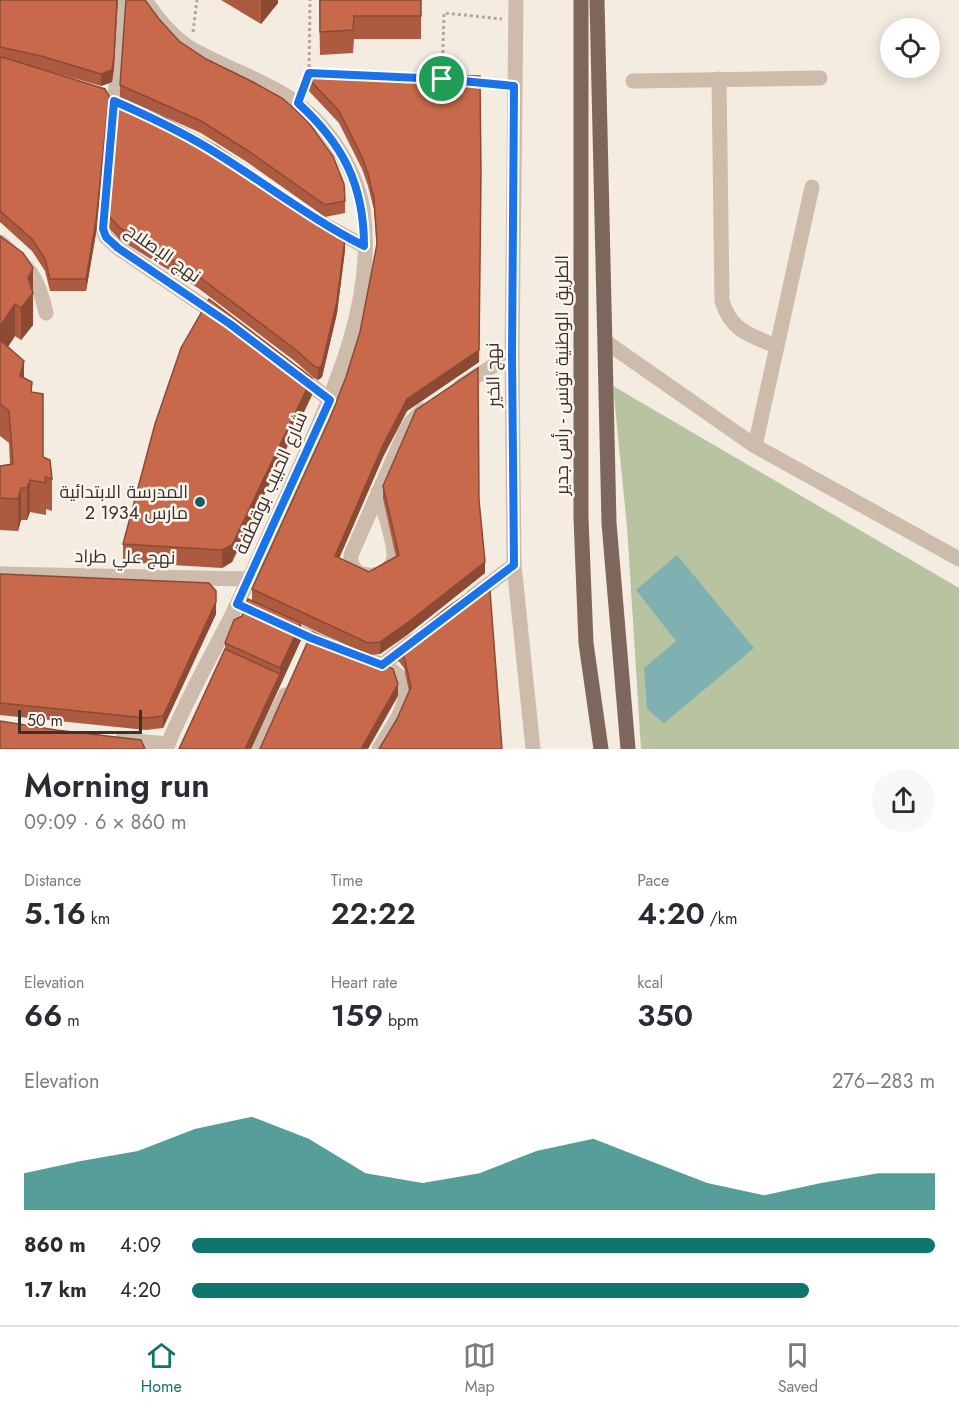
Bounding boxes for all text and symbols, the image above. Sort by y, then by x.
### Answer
map controls [880,18,940,78]
button: locate [880,18,940,78]
pin [416,53,467,104]
icon: arrive [425,62,458,95]
street label: نهج الإصلاح [120,217,206,289]
street label: الطريق الوطنية تونس - رأس جدير [549,255,575,496]
street label: نهج الخير [479,342,507,409]
street label: شارع الحبيب بوقطفة [228,408,314,558]
place label: المدرسة الابتدائية 2 مارس 1934 [59,479,188,526]
marker: المدرسة الابتدائية 2 مارس 1934 [193,495,207,509]
street label: نهج علي طراد [74,543,176,572]
scale bar [18,707,142,734]
text: 50 m [27,709,63,732]
text: Morning run [24,762,210,809]
button: share [872,769,935,832]
text: 09:09 · 6 × 860 m [24,808,187,837]
text: Distance [24,869,81,892]
text: Time [331,869,363,892]
text: Pace [637,869,669,892]
text: 5.16 [24,892,86,935]
text: 22:22 [331,892,416,935]
text: 4:20 [637,892,705,935]
text: km [86,907,110,930]
text: /km [705,907,737,930]
text: Elevation [24,971,84,994]
text: Heart rate [331,971,397,994]
text: kcal [637,971,663,994]
text: 66 [24,994,62,1037]
text: 159 [331,994,383,1037]
text: 350 [637,994,693,1037]
text: m [62,1009,80,1032]
text: bpm [383,1009,419,1032]
text: Elevation [24,1067,99,1096]
text: 276–283 m [832,1067,935,1096]
text: 860 m [24,1231,86,1260]
text: 4:09 [120,1231,161,1260]
text: 1.7 km [24,1276,87,1305]
text: 4:20 [120,1276,161,1305]
tab: Home [141,1339,182,1398]
tab: Map [463,1339,496,1398]
tab: Saved [778,1339,818,1398]

